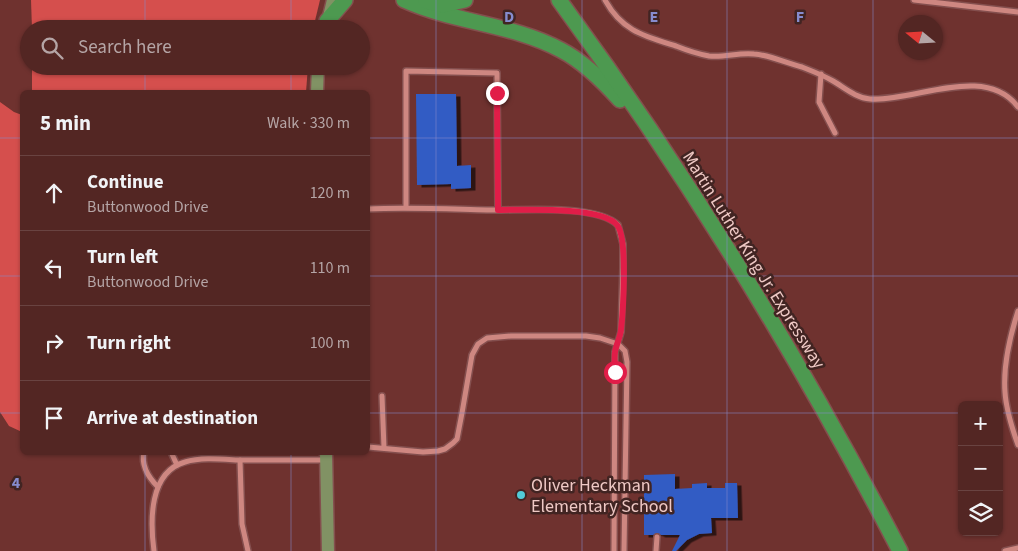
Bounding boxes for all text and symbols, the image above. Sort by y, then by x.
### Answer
text: D [504,6,514,28]
text: E [650,6,658,28]
text: F [796,6,804,28]
north arrow [898,15,943,60]
search box [20,20,370,75]
icon: search [38,34,66,62]
text: Search here [78,34,172,61]
route end [486,82,509,105]
text: 5 min [40,108,91,138]
text: Walk · 330 m [267,112,350,134]
street label: Martin Luther King Jr. Expressway [676,147,831,374]
text: Continue [87,169,164,196]
icon: ahead [40,179,68,207]
text: 120 m [310,182,350,204]
text: Buttonwood Drive [87,196,208,218]
text: Turn left [87,244,158,271]
icon: left [40,254,68,282]
text: 110 m [310,257,350,279]
text: Buttonwood Drive [87,271,208,293]
icon: right [40,329,68,357]
text: Turn right [87,330,171,357]
text: 100 m [310,332,350,354]
route start [604,361,627,384]
map controls [958,401,1003,536]
button: + [958,401,1003,446]
icon: arrive [40,404,68,432]
text: Arrive at destination [87,405,258,432]
button: − [958,446,1003,491]
text: 4 [12,472,21,494]
place label: Oliver Heckman Elementary School [531,473,673,519]
marker: Oliver Heckman Elementary School [515,489,527,501]
button: layers [958,491,1003,536]

